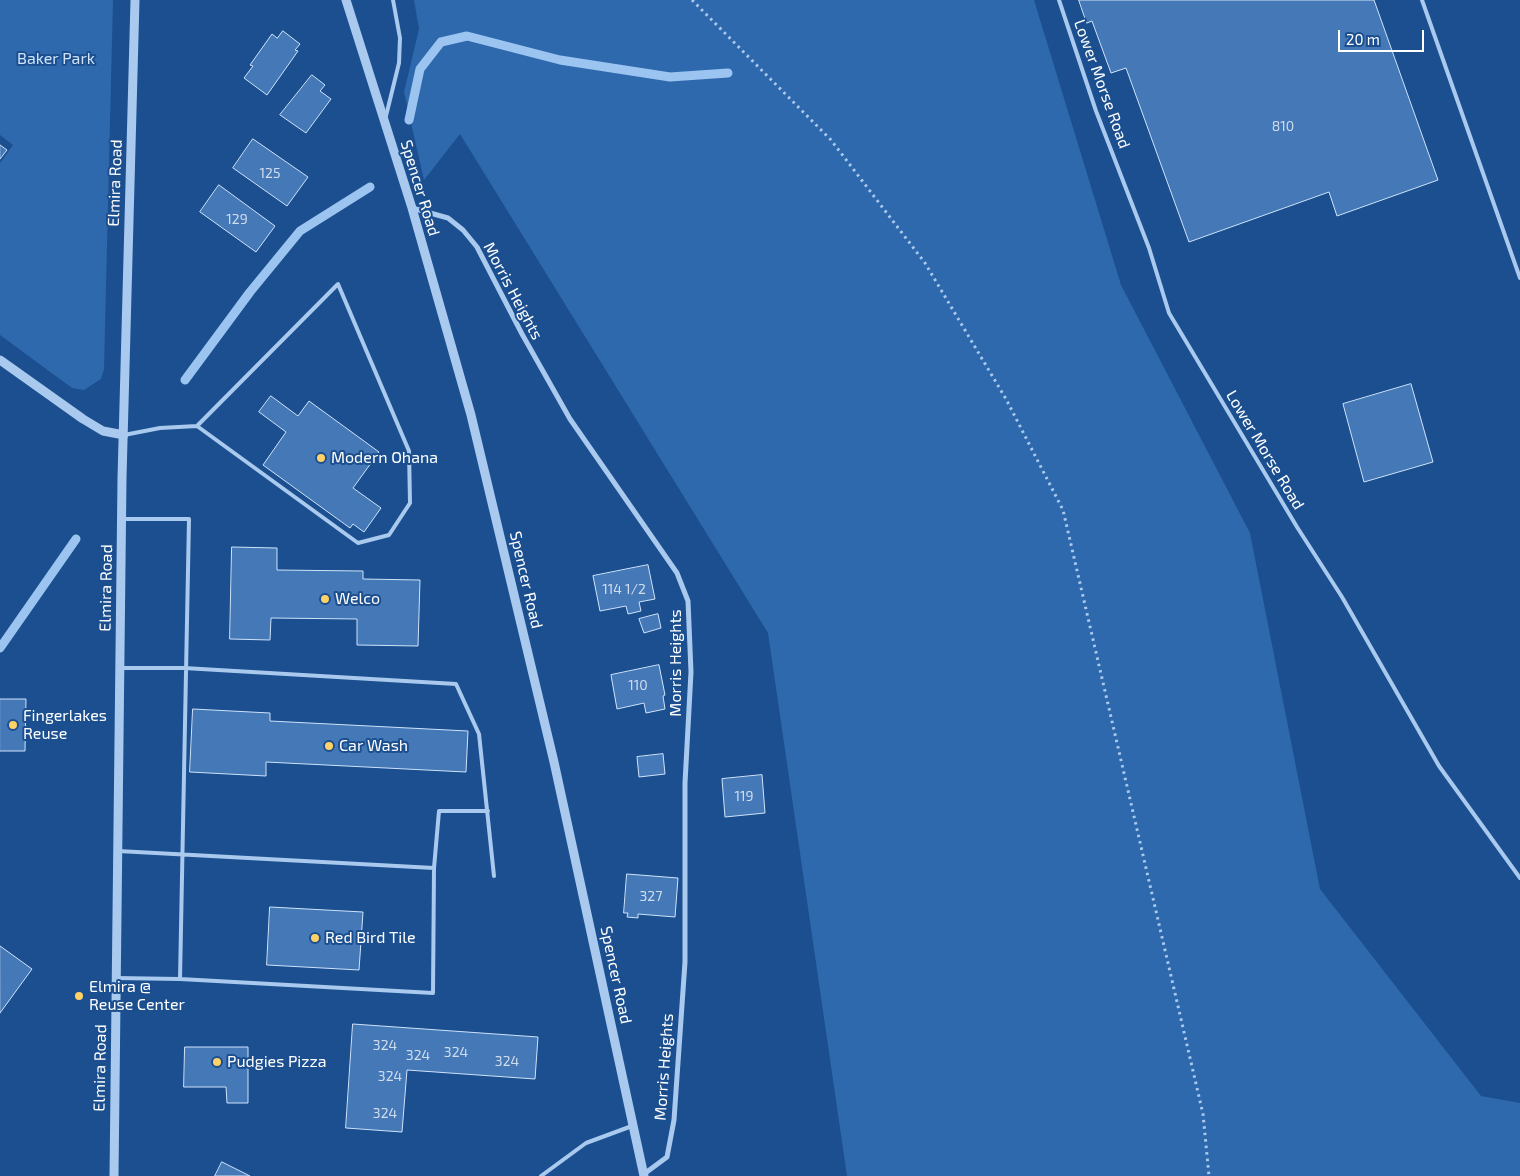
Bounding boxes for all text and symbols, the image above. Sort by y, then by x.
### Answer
street label: Lower Morse Road [1070,17,1134,151]
scale bar [1340,20,1426,52]
text: 20 m [1346,30,1380,48]
park label: Baker Park [17,49,95,69]
house number: 810 [1272,118,1294,134]
street label: Spencer Road [396,138,444,238]
street label: Elmira Road [104,139,126,227]
house number: 125 [260,165,280,181]
house number: 129 [226,211,248,227]
street label: Morris Heights [479,239,547,343]
street label: Lower Morse Road [1222,387,1308,513]
place label: Modern Ohana [331,448,438,468]
marker: Modern Ohana [315,452,327,464]
street label: Spencer Road [505,529,547,631]
street label: Elmira Road [96,544,116,632]
house number: 114 1/2 [602,581,646,597]
place label: Welco [335,589,380,609]
marker: Welco [319,593,331,605]
street label: Morris Heights [666,609,686,717]
house number: 110 [628,677,648,693]
place label: Fingerlakes Reuse [23,706,107,744]
marker: Fingerlakes Reuse [7,719,19,731]
place label: Car Wash [339,736,408,756]
marker: Car Wash [323,740,335,752]
house number: 119 [734,788,754,804]
house number: 327 [640,888,662,904]
street label: Spencer Road [596,924,636,1026]
place label: Red Bird Tile [325,928,416,948]
marker: Red Bird Tile [309,932,321,944]
place label: Elmira @ Reuse Center [89,977,185,1015]
marker: Elmira @ Reuse Center [73,990,85,1002]
street label: Morris Heights [651,1013,677,1121]
street label: Elmira Road [90,1024,110,1112]
house number: 324 [373,1037,397,1053]
house number: 324 [444,1044,468,1060]
house number: 324 [406,1047,430,1063]
place label: Pudgies Pizza [227,1052,326,1072]
house number: 324 [495,1053,519,1069]
marker: Pudgies Pizza [211,1056,223,1068]
house number: 324 [378,1068,402,1084]
house number: 324 [373,1105,397,1121]

